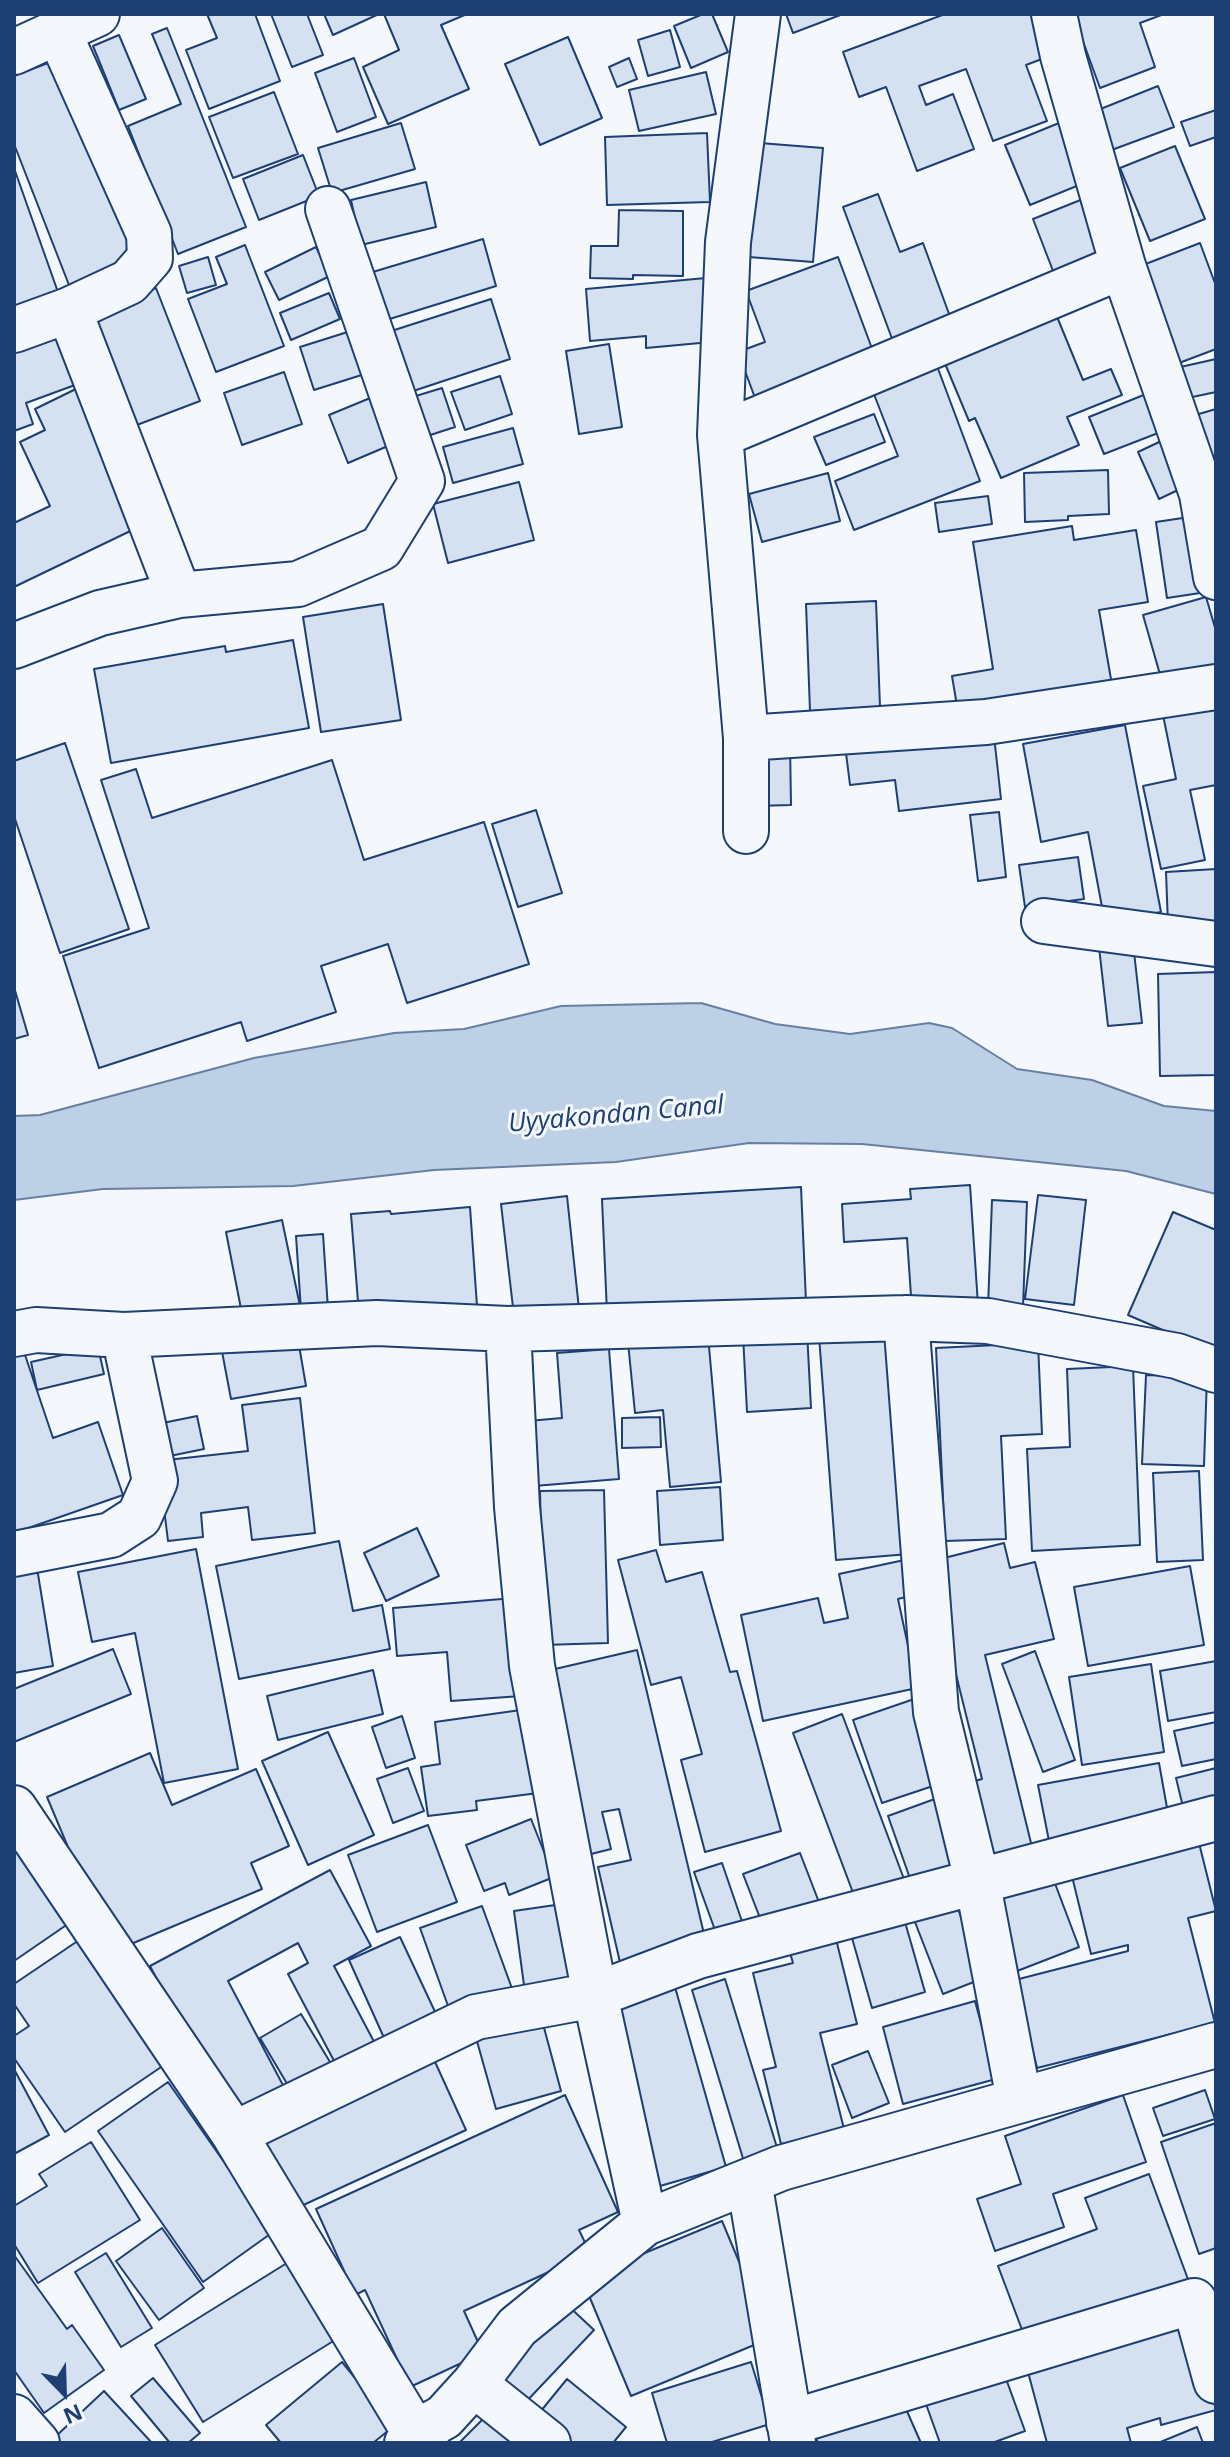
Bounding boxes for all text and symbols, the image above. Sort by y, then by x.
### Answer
water label: Uyyakondan Canal [507,1090,725,1140]
north arrow [24,2353,104,2433]
text: N [59,2398,87,2432]

